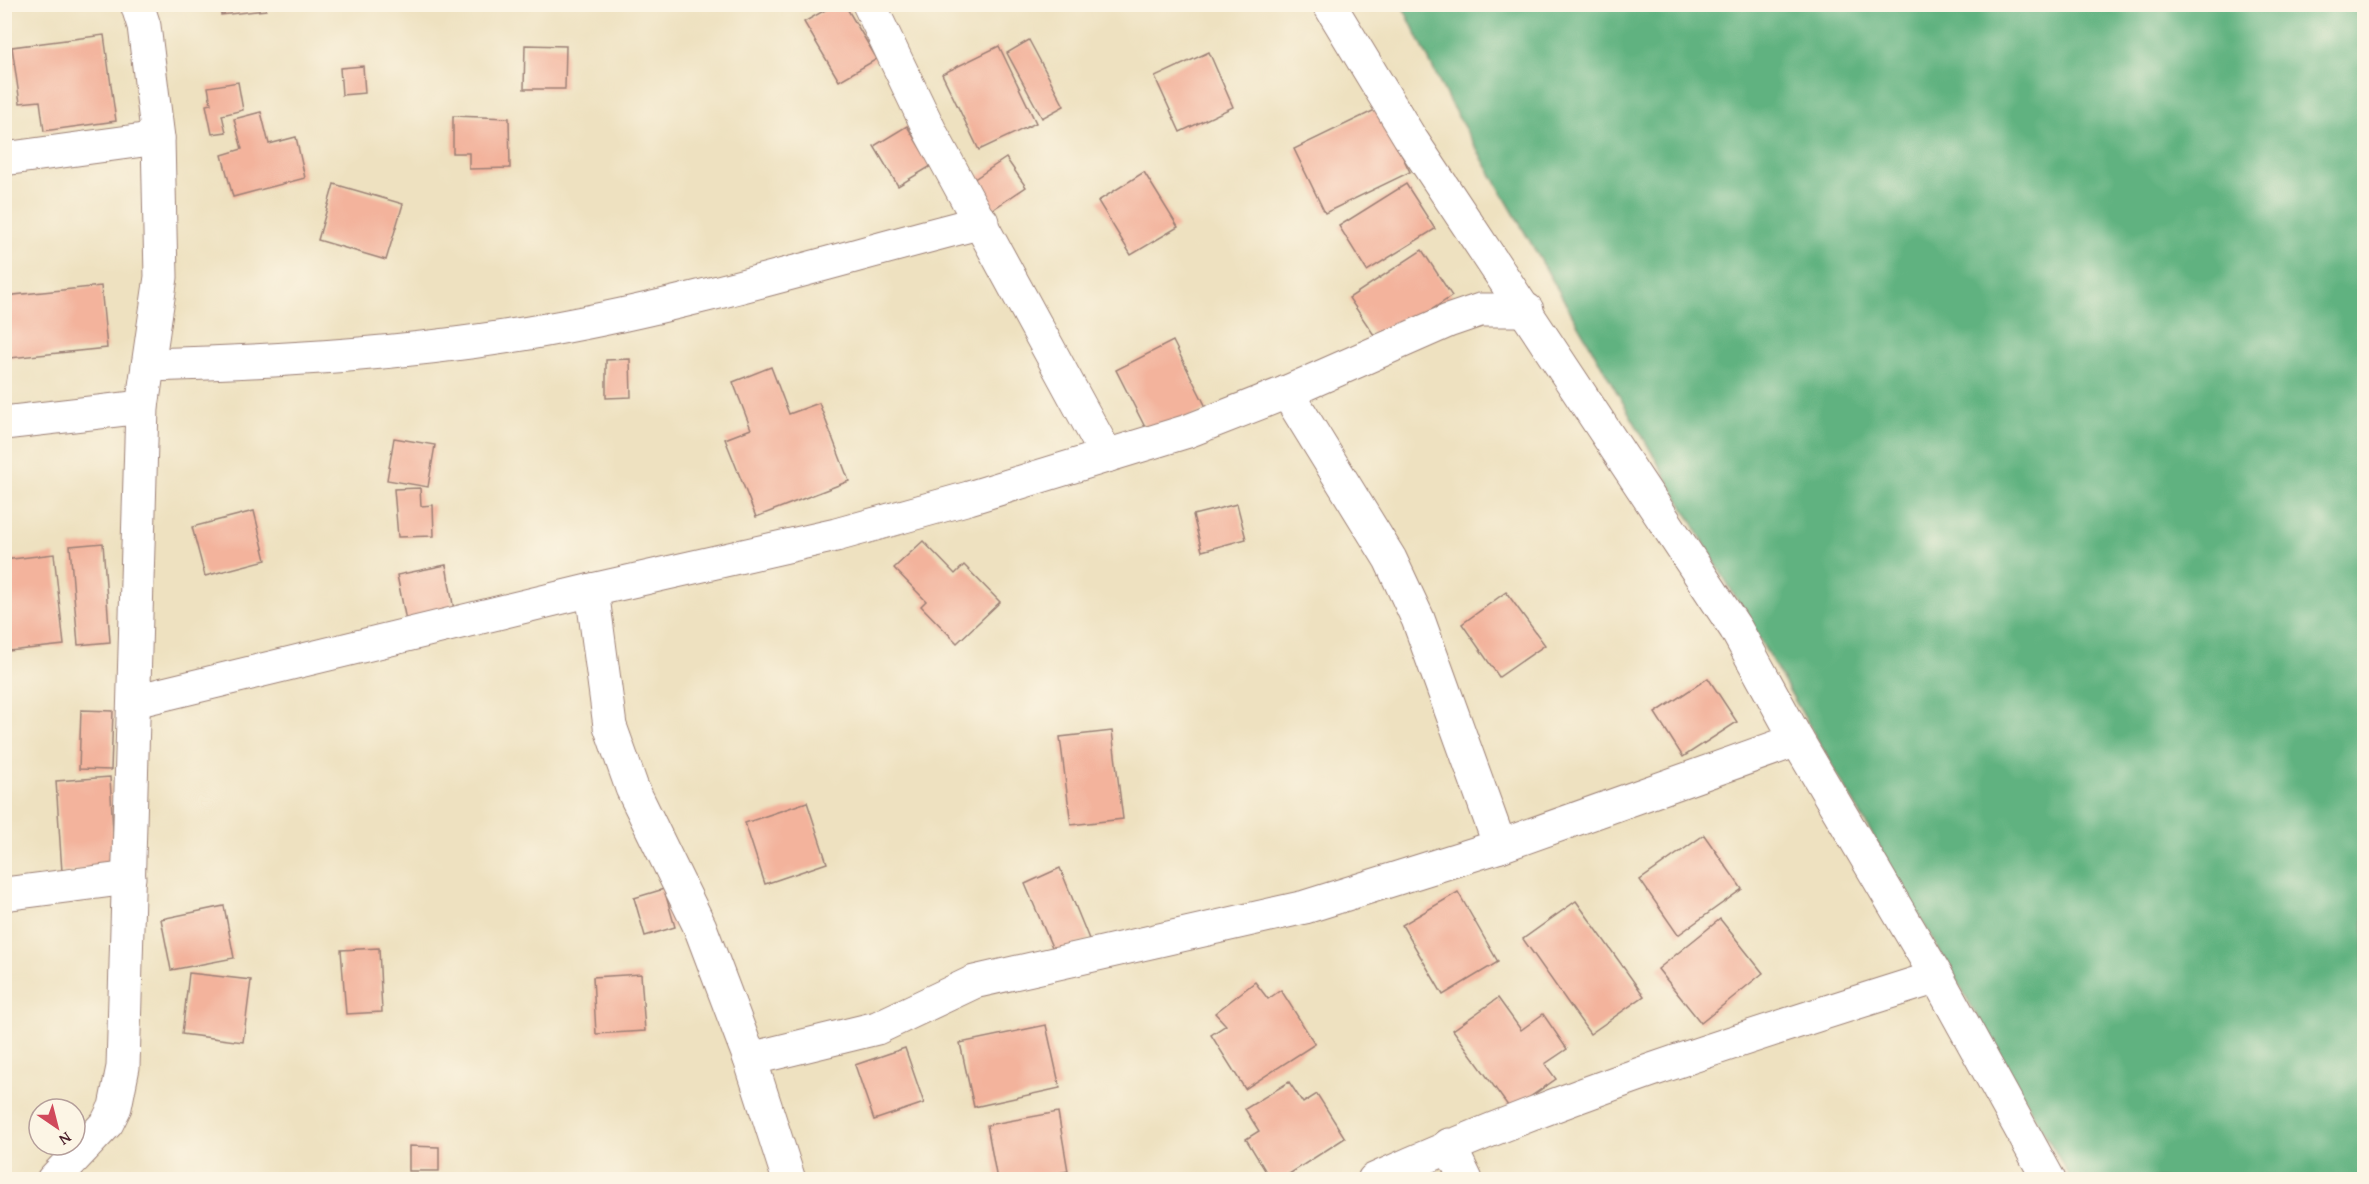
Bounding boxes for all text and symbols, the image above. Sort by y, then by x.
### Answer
north arrow [27,1097,87,1157]
text: N [54,1126,77,1152]

